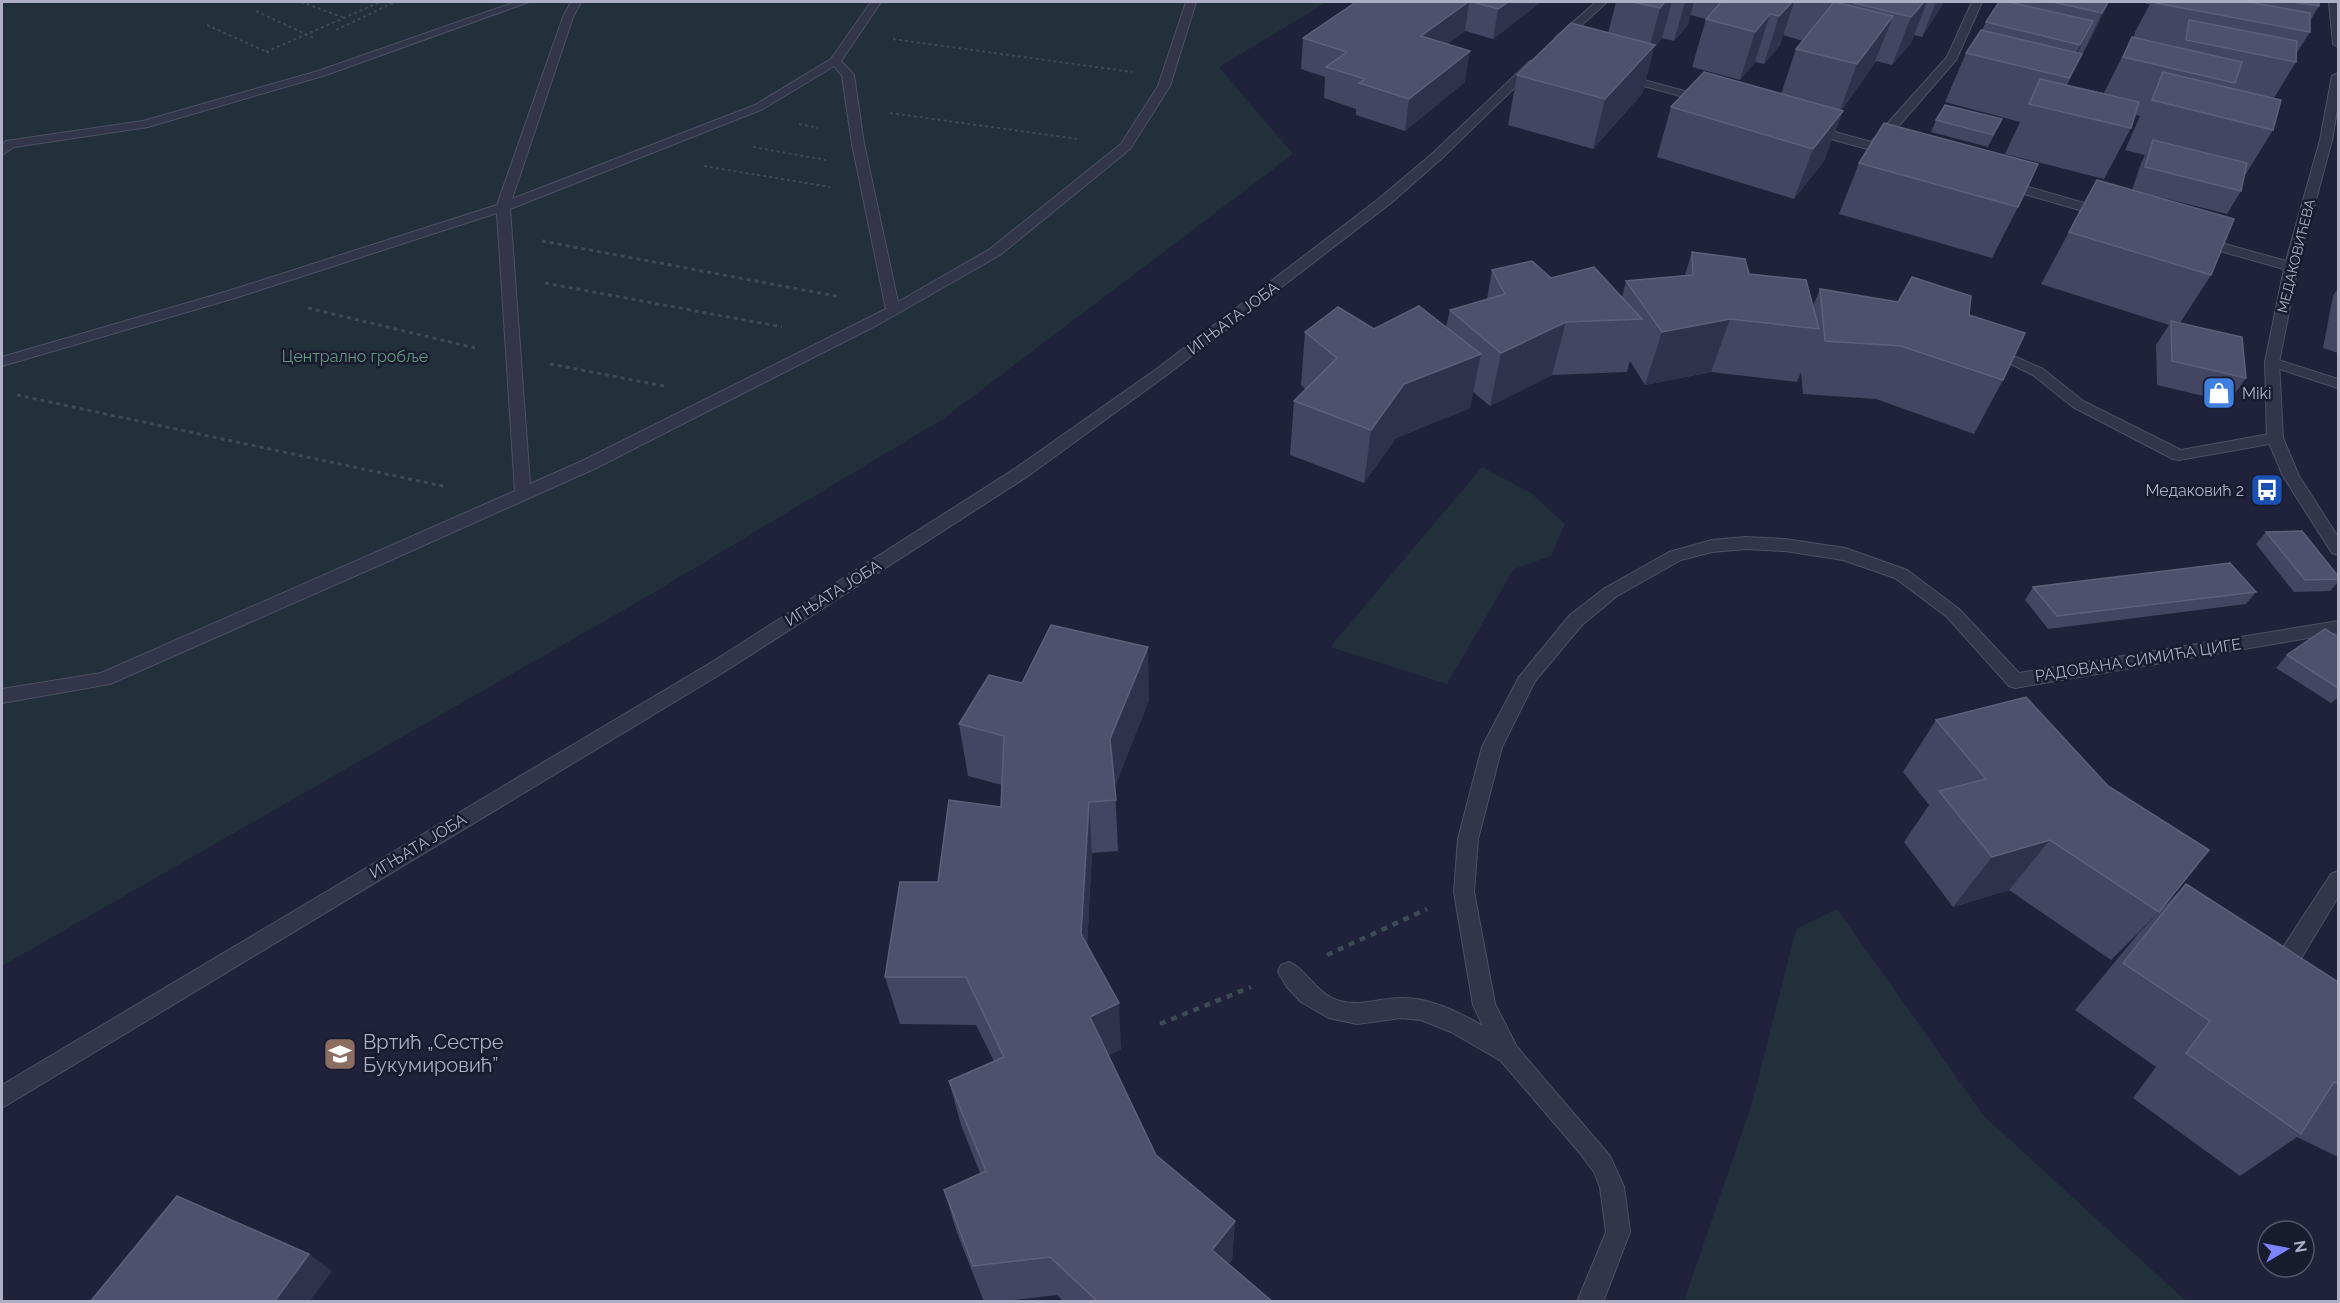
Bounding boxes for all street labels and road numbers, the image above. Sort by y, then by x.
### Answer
street label: МЕДАКОВИЋЕВА [2274,197,2318,315]
street label: ИГЊАТА ЈОБА [1183,277,1283,359]
street label: ИГЊАТА ЈОБА [781,556,885,630]
street label: РАДОВАНА СИМИЋА ЦИГЕ [2034,634,2243,686]
street label: ИГЊАТА ЈОБА [366,810,470,882]

